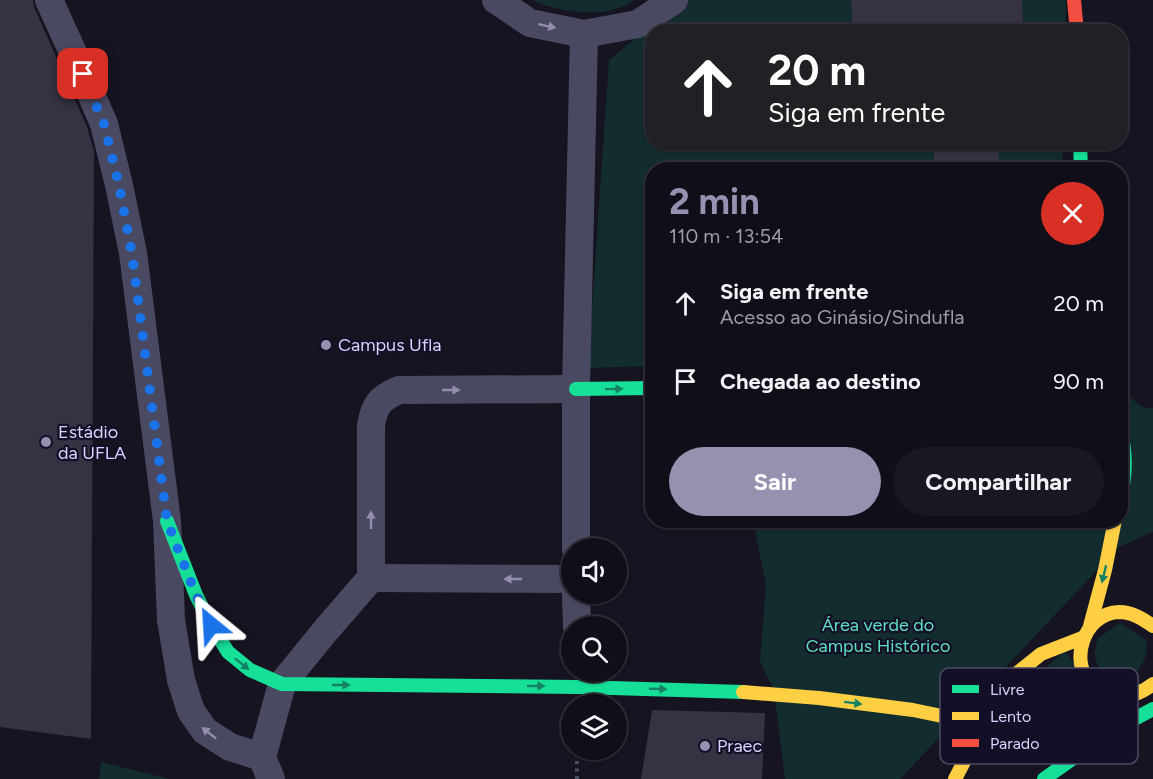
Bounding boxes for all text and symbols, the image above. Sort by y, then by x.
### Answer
one-way arrow [538,22,557,31]
text: 20 m [768,45,866,96]
pin [57,48,108,99]
icon: ahead [669,48,747,126]
icon: arrive [66,57,99,90]
text: Siga em frente [768,96,945,129]
text: 2 min [669,180,760,223]
button: close [1041,182,1104,245]
text: 110 m · 13:54 [669,224,783,248]
text: Siga em frente [720,278,868,305]
icon: ahead [669,287,702,320]
text: 20 m [1053,290,1104,317]
text: Acesso ao Ginásio/Sindufla [720,305,965,329]
place label: Campus Ufla [338,334,442,356]
marker: Campus Ufla [319,338,333,352]
icon: arrive [669,365,702,398]
text: Chegada ao destino [720,368,921,395]
text: 90 m [1053,368,1104,395]
one-way arrow [605,384,624,394]
one-way arrow [442,385,461,395]
place label: Estádio da UFLA [58,421,126,464]
marker: Estádio da UFLA [39,435,53,449]
button: Sair [669,447,881,516]
button: Compartilhar [893,447,1104,516]
one-way arrow [366,510,376,529]
map controls [561,538,627,760]
button: sound [561,538,627,604]
one-way arrow [1099,565,1109,583]
one-way arrow [504,574,523,584]
position arrow [179,593,243,657]
park label: Área verde do Campus Histórico [806,614,950,657]
button: search [561,616,627,682]
one-way arrow [235,657,250,669]
legend [940,668,1138,764]
one-way arrow [331,680,350,690]
text: Livre [990,680,1025,699]
one-way arrow [526,681,545,691]
one-way arrow [649,684,668,694]
button: layers [561,694,627,760]
one-way arrow [843,698,862,707]
text: Lento [990,707,1031,726]
one-way arrow [202,727,217,739]
text: Parado [990,734,1040,753]
place label: Praec [717,735,762,757]
marker: Praec [698,739,712,753]

